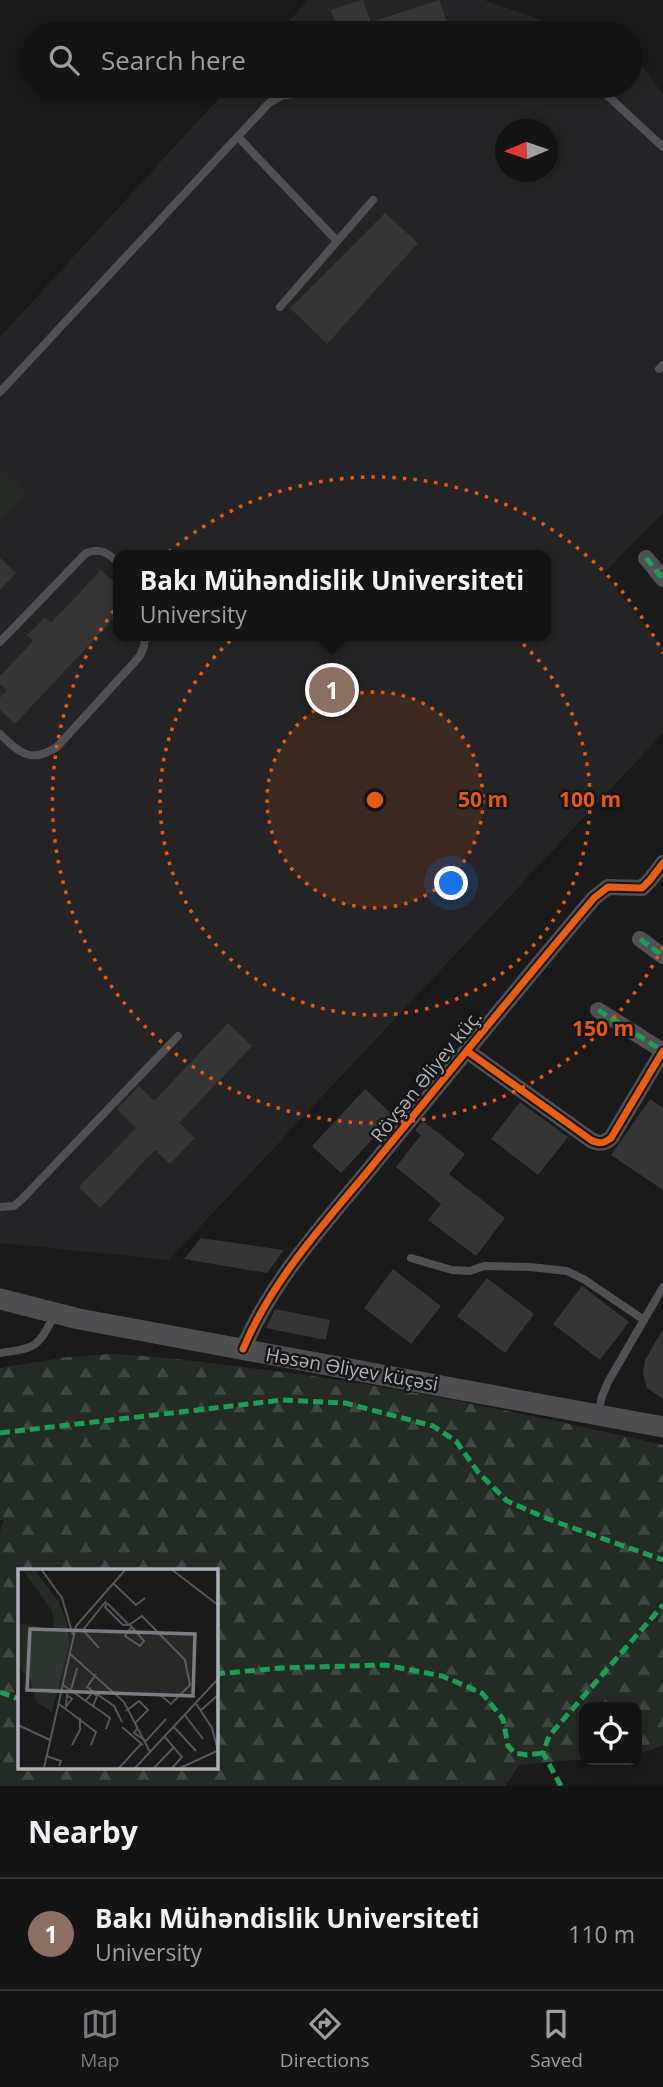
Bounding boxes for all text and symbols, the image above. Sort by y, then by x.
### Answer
search box [21,21,642,98]
icon: search [45,41,83,79]
text: Search here [101,42,246,78]
north arrow [495,119,558,182]
popup [113,550,551,641]
text: Bakı Mühəndislik Universiteti [140,562,524,598]
text: University [140,598,247,630]
pin: 1 [309,664,355,716]
text: 50 m [458,785,508,813]
text: 100 m [559,785,621,813]
centre of rings [363,788,387,812]
your location [434,866,468,900]
street label: Rövşən Əliyev küç. [365,1004,487,1148]
text: 150 m [572,1014,634,1042]
street label: Həsən Əliyev küçəsi [264,1341,440,1397]
inset map [18,1569,217,1769]
map controls [579,1702,642,1765]
button: locate [579,1702,642,1765]
text: Nearby [28,1811,138,1852]
text: Bakı Mühəndislik Universiteti [95,1900,480,1936]
text: 1 [44,1918,58,1950]
text: 110 m [568,1918,635,1950]
text: University [95,1936,202,1968]
tab: Map [80,2005,119,2073]
tab: Directions [280,2005,370,2073]
tab: Saved [530,2005,583,2073]

